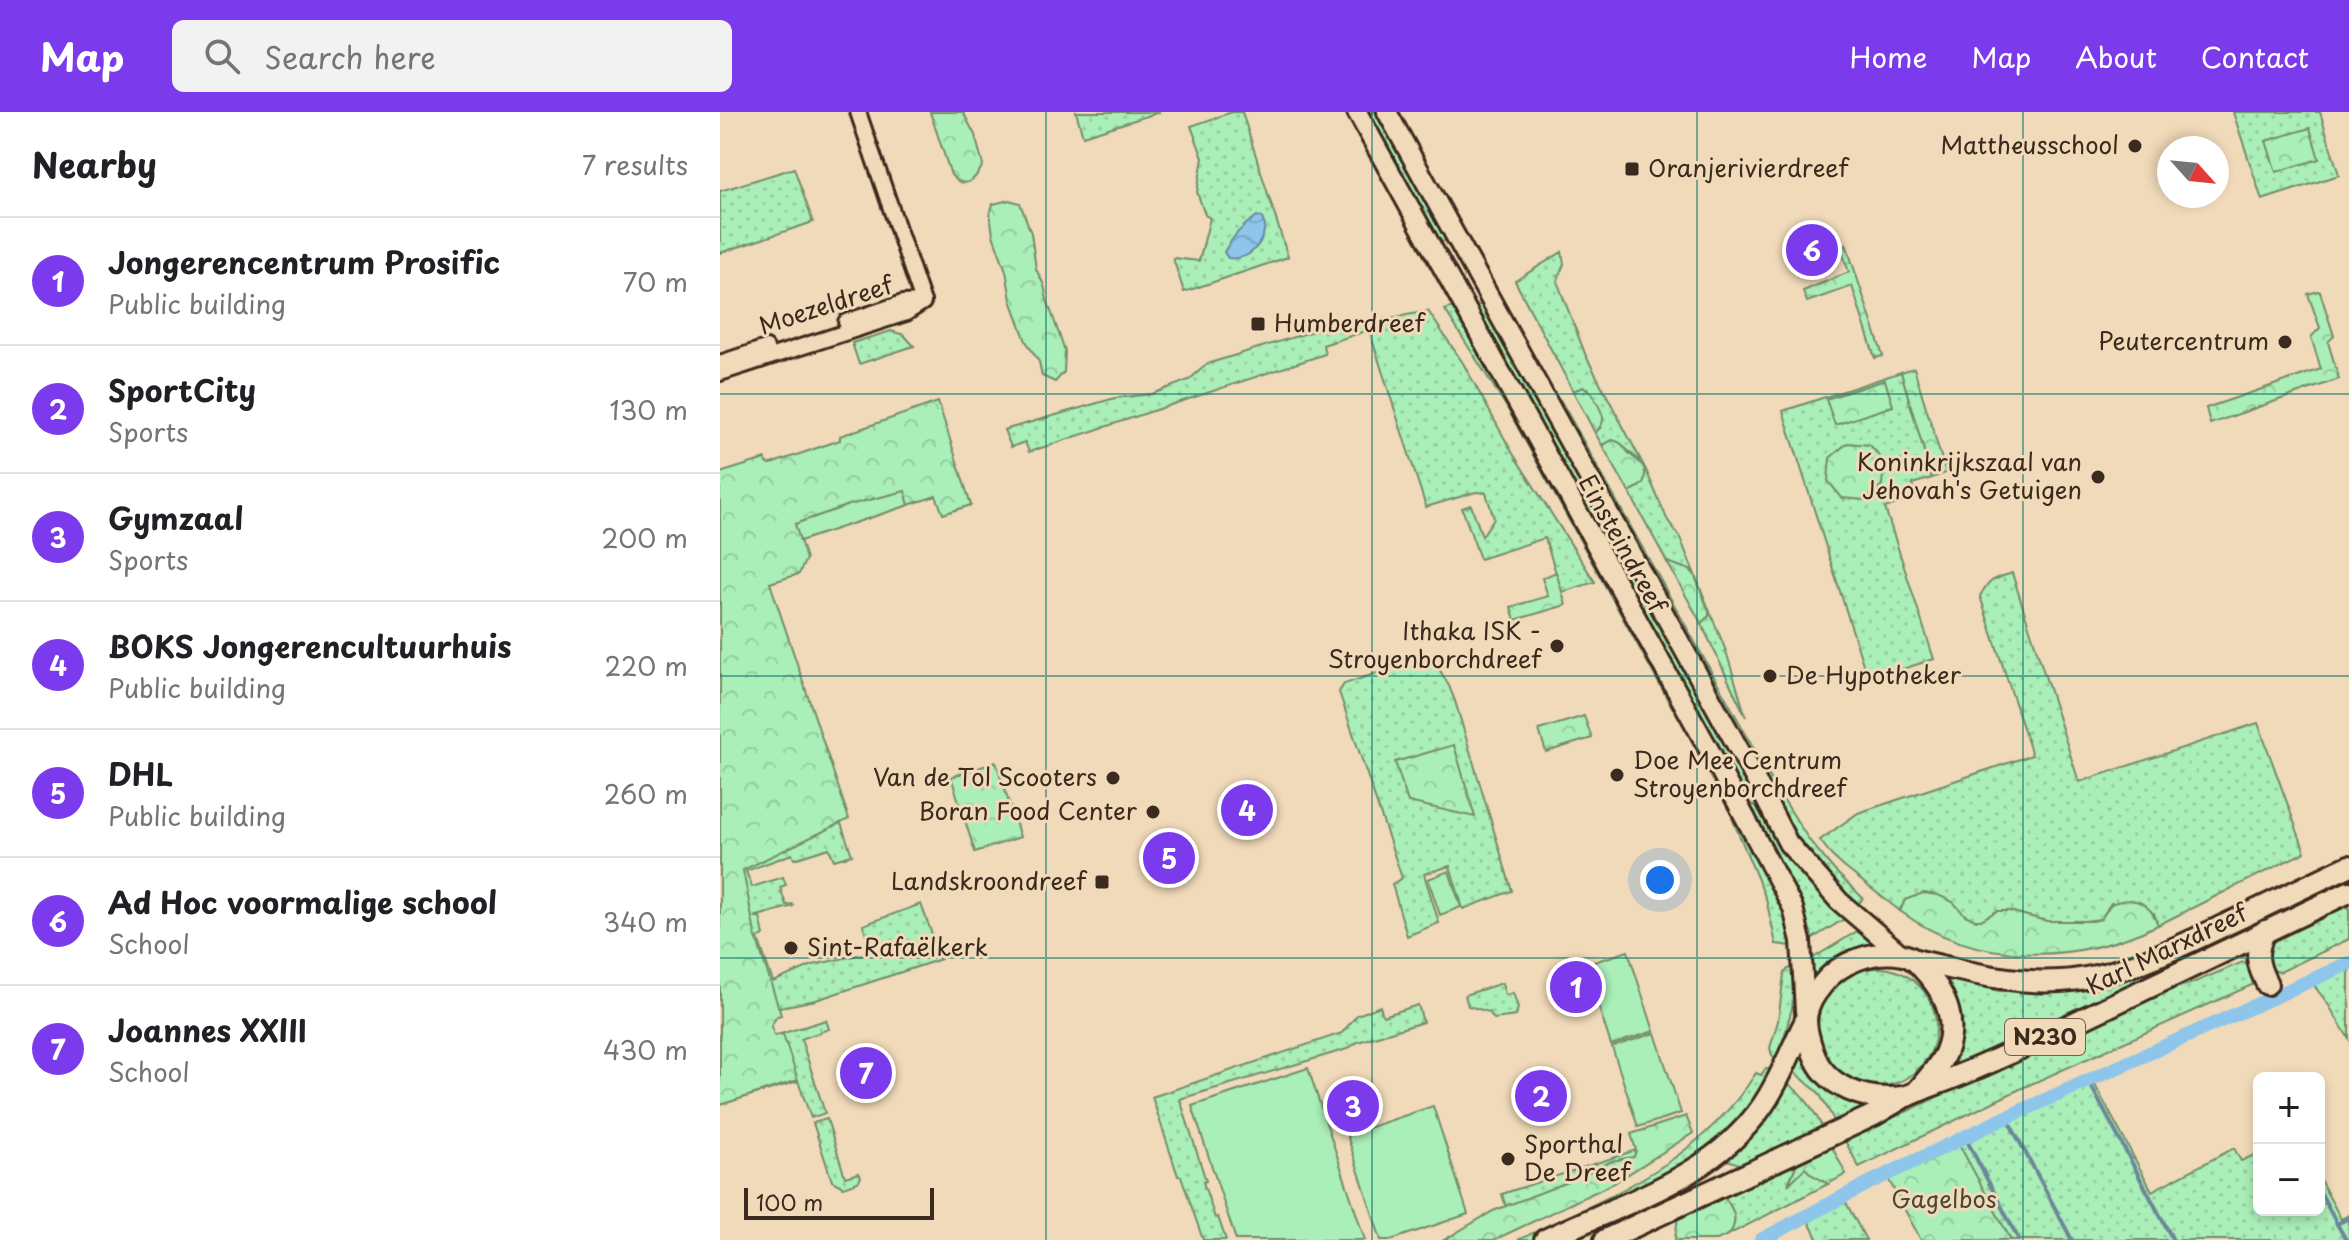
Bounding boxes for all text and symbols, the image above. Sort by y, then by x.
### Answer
search box [172,20,732,92]
text: Map [40,28,124,85]
icon: search [200,34,244,78]
text: Search here [264,34,436,79]
text: Home [1849,35,1927,78]
text: Map [1971,35,2031,78]
text: About [2075,35,2157,78]
text: Contact [2201,35,2309,78]
place label: Mattheusschool [1940,126,2119,162]
north arrow [2157,136,2229,208]
marker: Mattheusschool [2126,137,2144,155]
text: Nearby [32,138,157,190]
text: 7 results [582,145,688,184]
place label: Oranjerivierdreef [1648,149,1850,185]
marker: Oranjerivierdreef [1623,160,1641,178]
pin: 6 [1786,220,1838,280]
text: Jongerencentrum Prosific [108,239,500,284]
text: 1 [52,262,64,301]
text: 70 m [623,262,688,301]
street label: Moezeldreef [754,265,899,343]
text: Public building [108,284,286,323]
place label: Humberdreef [1274,304,1427,340]
marker: Humberdreef [1249,315,1267,333]
place label: Peutercentrum [2098,322,2269,358]
marker: Peutercentrum [2276,333,2294,351]
text: SportCity [108,367,256,412]
text: 2 [49,390,67,429]
text: 130 m [609,390,688,429]
text: Sports [108,412,188,451]
place label: Koninkrijkszaal van Jehovah's Getuigen [1857,443,2082,507]
street label: Einsteindreef [1571,468,1678,620]
marker: Koninkrijkszaal van Jehovah's Getuigen [2089,468,2107,486]
text: Gymzaal [108,495,243,540]
text: 3 [49,518,67,557]
text: 200 m [601,518,688,557]
text: Sports [108,540,188,579]
place label: Ithaka ISK - Stroyenborchdreef [1328,612,1543,676]
text: BOKS Jongerencultuurhuis [108,623,512,668]
marker: Ithaka ISK - Stroyenborchdreef [1548,637,1566,655]
text: 4 [49,646,67,685]
text: 220 m [604,646,688,685]
place label: De Hypotheker [1786,656,1962,692]
marker: De Hypotheker [1761,667,1779,685]
text: Public building [108,668,286,707]
place label: Doe Mee Centrum Stroyenborchdreef [1633,741,1848,805]
text: DHL [108,751,173,796]
place label: Van de Tol Scooters [873,758,1097,794]
marker: Doe Mee Centrum Stroyenborchdreef [1608,766,1626,784]
marker: Van de Tol Scooters [1104,769,1122,787]
text: 5 [50,774,66,813]
text: 260 m [604,774,688,813]
pin: 4 [1221,780,1273,840]
place label: Boran Food Center [918,792,1138,828]
text: Public building [108,796,286,835]
marker: Boran Food Center [1144,803,1162,821]
pin: 5 [1143,828,1195,888]
your location [1640,860,1680,900]
place label: Landskroondreef [891,862,1088,898]
marker: Landskroondreef [1093,873,1111,891]
text: Ad Hoc voormalige school [108,879,497,924]
street label: Karl Marxdreef [2079,893,2255,1003]
text: 6 [49,902,67,941]
text: 340 m [603,902,688,941]
text: School [108,924,190,963]
place label: Sint-Rafaëlkerk [807,928,988,964]
marker: Sint-Rafaëlkerk [782,939,800,957]
pin: 1 [1550,957,1602,1017]
text: Joannes XXIII [108,1007,307,1052]
road number: N230 [2005,1019,2085,1055]
text: 7 [51,1030,65,1069]
text: 430 m [603,1030,688,1069]
pin: 7 [840,1043,892,1103]
text: School [108,1052,190,1091]
pin: 2 [1515,1066,1567,1126]
map controls [2253,1072,2325,1216]
button: + [2253,1072,2325,1144]
pin: 3 [1327,1076,1379,1136]
place label: Sporthal De Dreef [1524,1125,1632,1189]
button: − [2253,1144,2325,1216]
marker: Sporthal De Dreef [1499,1150,1517,1168]
park label: Gagelbos [1891,1180,1997,1216]
scale bar [744,1184,934,1220]
text: 100 m [756,1185,823,1218]

